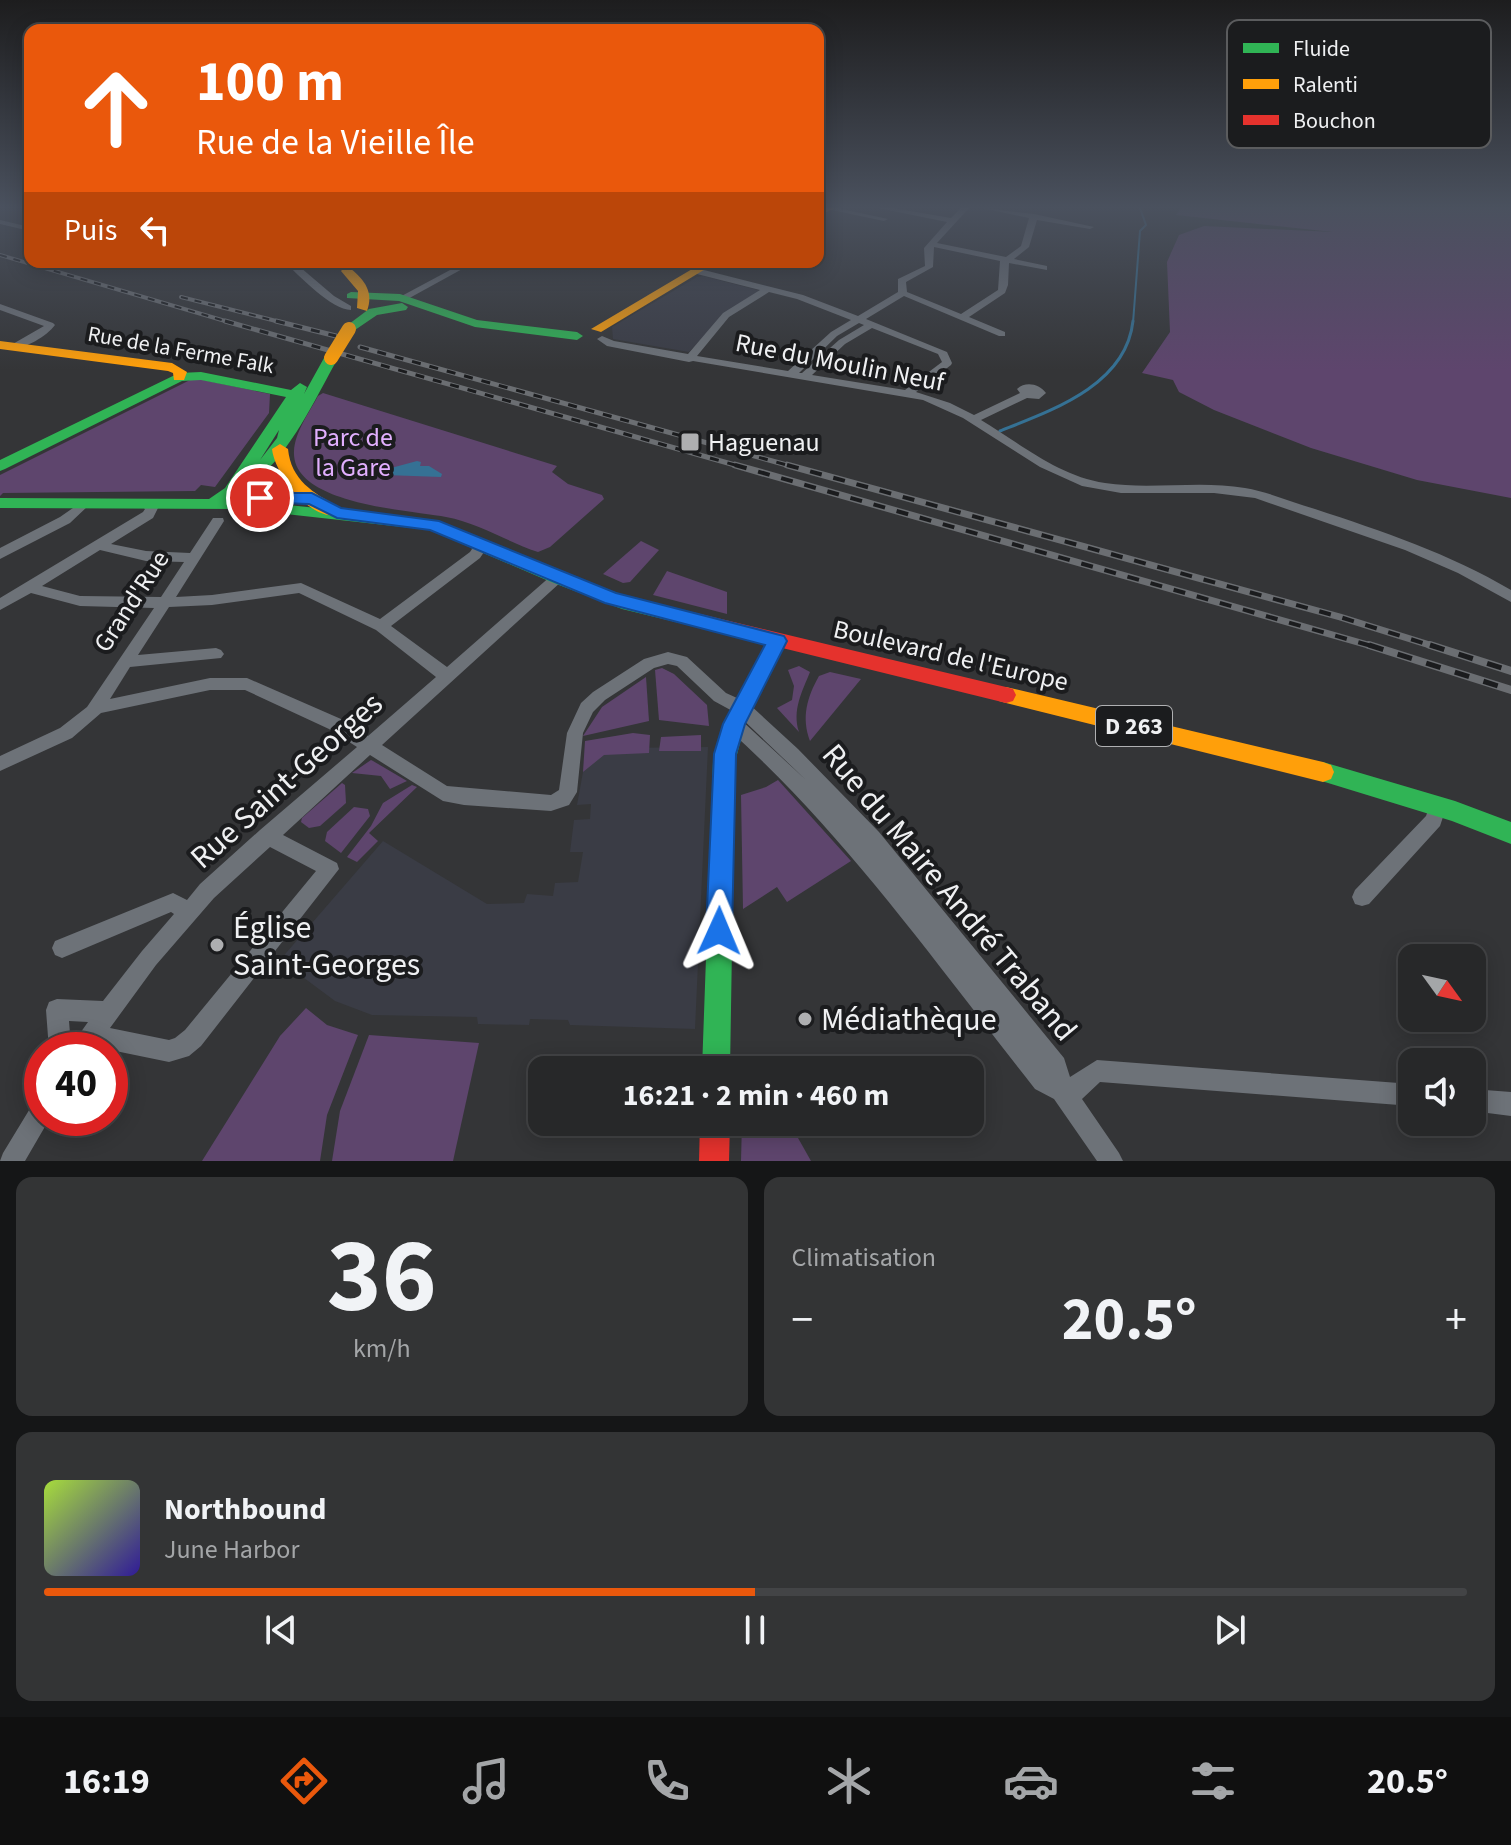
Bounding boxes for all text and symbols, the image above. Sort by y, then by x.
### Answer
legend [1227,20,1491,148]
text: Fluide [1293,33,1350,65]
text: 100 m [196,43,344,122]
icon: ahead [64,56,168,160]
text: Ralenti [1293,69,1358,101]
text: Bouchon [1293,105,1376,137]
text: Rue de la Vieille Île [196,117,475,168]
icon: left [133,208,177,252]
text: Puis [64,209,117,252]
street label: Rue de la Ferme Falk [85,318,277,382]
street label: Rue du Moulin Neuf [732,324,949,401]
park label: Parc de la Gare [313,419,393,486]
place label: Haguenau [708,424,820,461]
marker: Haguenau [679,431,701,453]
pin [226,464,294,532]
icon: arrive [238,476,282,520]
street label: Grand'Rue [85,543,178,659]
street label: Boulevard de l'Europe [830,610,1072,701]
street label: Rue Saint-Georges [180,682,393,880]
road number: D 263 [1096,706,1172,746]
street label: Rue du Maire André Traband [811,734,1088,1052]
position arrow [677,889,761,973]
place label: Église Saint-Georges [233,905,420,988]
marker: Église Saint-Georges [208,936,226,954]
north arrow [1398,944,1486,1032]
map controls [1398,944,1486,1136]
place label: Médiathèque [821,997,997,1043]
marker: Médiathèque [796,1010,814,1028]
speed limit sign: 40 [24,1032,128,1136]
button: sound [1398,1048,1486,1136]
text: 16:21 · 2 min · 460 m [623,1074,889,1117]
text: 36 [327,1204,437,1352]
text: Climatisation [792,1239,936,1276]
text: 20.5° [1062,1278,1197,1363]
text: − [792,1289,813,1352]
text: + [1445,1289,1467,1352]
text: km/h [353,1330,411,1367]
text: Northbound [164,1488,326,1531]
text: June Harbor [164,1531,300,1568]
icon: previous [259,1608,303,1652]
icon: pause [733,1608,777,1652]
icon: next [1208,1608,1252,1652]
icon: directions [276,1753,332,1809]
icon: music [458,1753,514,1809]
icon: phone [639,1753,695,1809]
icon: climate [821,1753,877,1809]
icon: car [1003,1753,1059,1809]
icon: filters [1185,1753,1241,1809]
text: 16:19 [63,1756,150,1807]
text: 20.5° [1367,1756,1448,1807]

